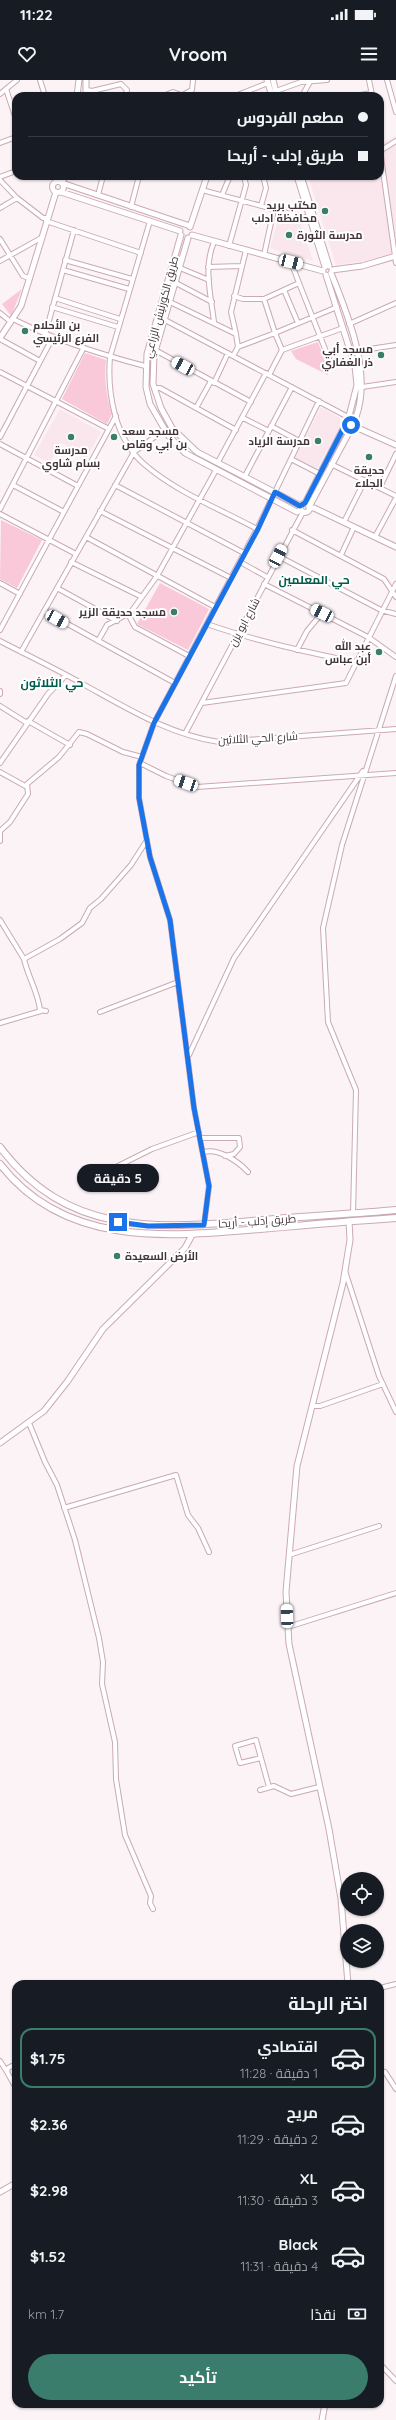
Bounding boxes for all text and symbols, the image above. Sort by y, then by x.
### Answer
text: 11:22 [20,5,53,24]
icon: heart [16,43,38,65]
text: Vroom [169,43,227,66]
icon: menu [358,43,380,65]
text: مطعم الفردوس [237,108,344,127]
text: طريق إدلب - أريحا [227,146,344,165]
place label: مكتب بريد محافظة ادلب [251,198,317,225]
marker: مكتب بريد محافظة ادلب [320,206,330,216]
place label: مدرسة الثورة [297,228,363,243]
marker: مدرسة الثورة [284,230,294,240]
car [278,253,304,271]
street label: طريق الكورنيش الزراعي [141,255,183,360]
place label: بن الأحلام الفرع الرئيسي [33,318,99,348]
marker: بن الأحلام الفرع الرئيسي [20,326,30,336]
place label: مسجد أبي ذر الغفاري [322,342,373,372]
marker: مسجد أبي ذر الغفاري [376,350,386,360]
car [170,355,196,377]
route start [342,416,360,434]
place label: مسجد سعد بن أبي وقاص [122,424,187,454]
marker: مدرسة بسام شاوي [66,432,76,442]
marker: مسجد سعد بن أبي وقاص [109,432,119,442]
place label: مدرسة الرياد [248,434,310,448]
marker: مدرسة الرياد [313,436,323,446]
place label: مدرسة بسام شاوي [42,443,100,473]
marker: حديقة الجلاء [364,452,374,462]
place label: حديقة الجلاء [354,463,384,490]
car [267,543,289,569]
district label: حي المعلمين [278,572,350,590]
street label: شارع ابو يزن [225,595,264,649]
car [309,602,335,624]
place label: مسجد حديقة الزير [78,605,166,619]
marker: مسجد حديقة الزير [169,607,179,617]
car [44,608,70,630]
place label: عبد الله أبن عباس [325,638,372,666]
marker: عبد الله أبن عباس [374,647,384,657]
district label: حي الثلاثون [21,675,84,693]
street label: شارع الحي الثلاثين [218,729,298,749]
car [173,773,199,793]
callout: 5 دقيقة [77,1164,159,1192]
text: 5 دقيقة [94,1170,142,1186]
street label: طريق إدلب - أريحا [217,1211,297,1231]
route end [109,1213,127,1231]
place label: الأرض السعيدة [125,1249,198,1263]
marker: الأرض السعيدة [112,1251,122,1261]
car [281,1604,293,1628]
map controls [340,1872,384,1968]
button: locate [340,1872,384,1916]
button: layers [340,1924,384,1968]
text: اختر الرحلة [288,1992,368,2015]
text: اقتصادي [258,2037,318,2056]
icon: car [330,2040,366,2076]
text: $1.75 [30,2049,65,2068]
text: 1 دقيقة · 11:28 [240,2065,318,2081]
text: مريح [286,2103,318,2122]
icon: car [330,2106,366,2142]
text: $2.36 [30,2115,68,2134]
text: 2 دقيقة · 11:29 [237,2131,318,2147]
text: XL [300,2169,318,2188]
icon: car [330,2172,366,2208]
text: $2.98 [30,2181,68,2200]
text: 3 دقيقة · 11:30 [238,2192,318,2208]
text: Black [278,2235,318,2254]
icon: car [330,2238,366,2274]
text: $1.52 [30,2247,66,2266]
text: 4 دقيقة · 11:31 [240,2258,318,2274]
icon: cash [346,2303,368,2325]
text: نقدًا [310,2305,336,2324]
text: 1.7 km [28,2306,64,2322]
button: تأكيد [28,2354,368,2400]

